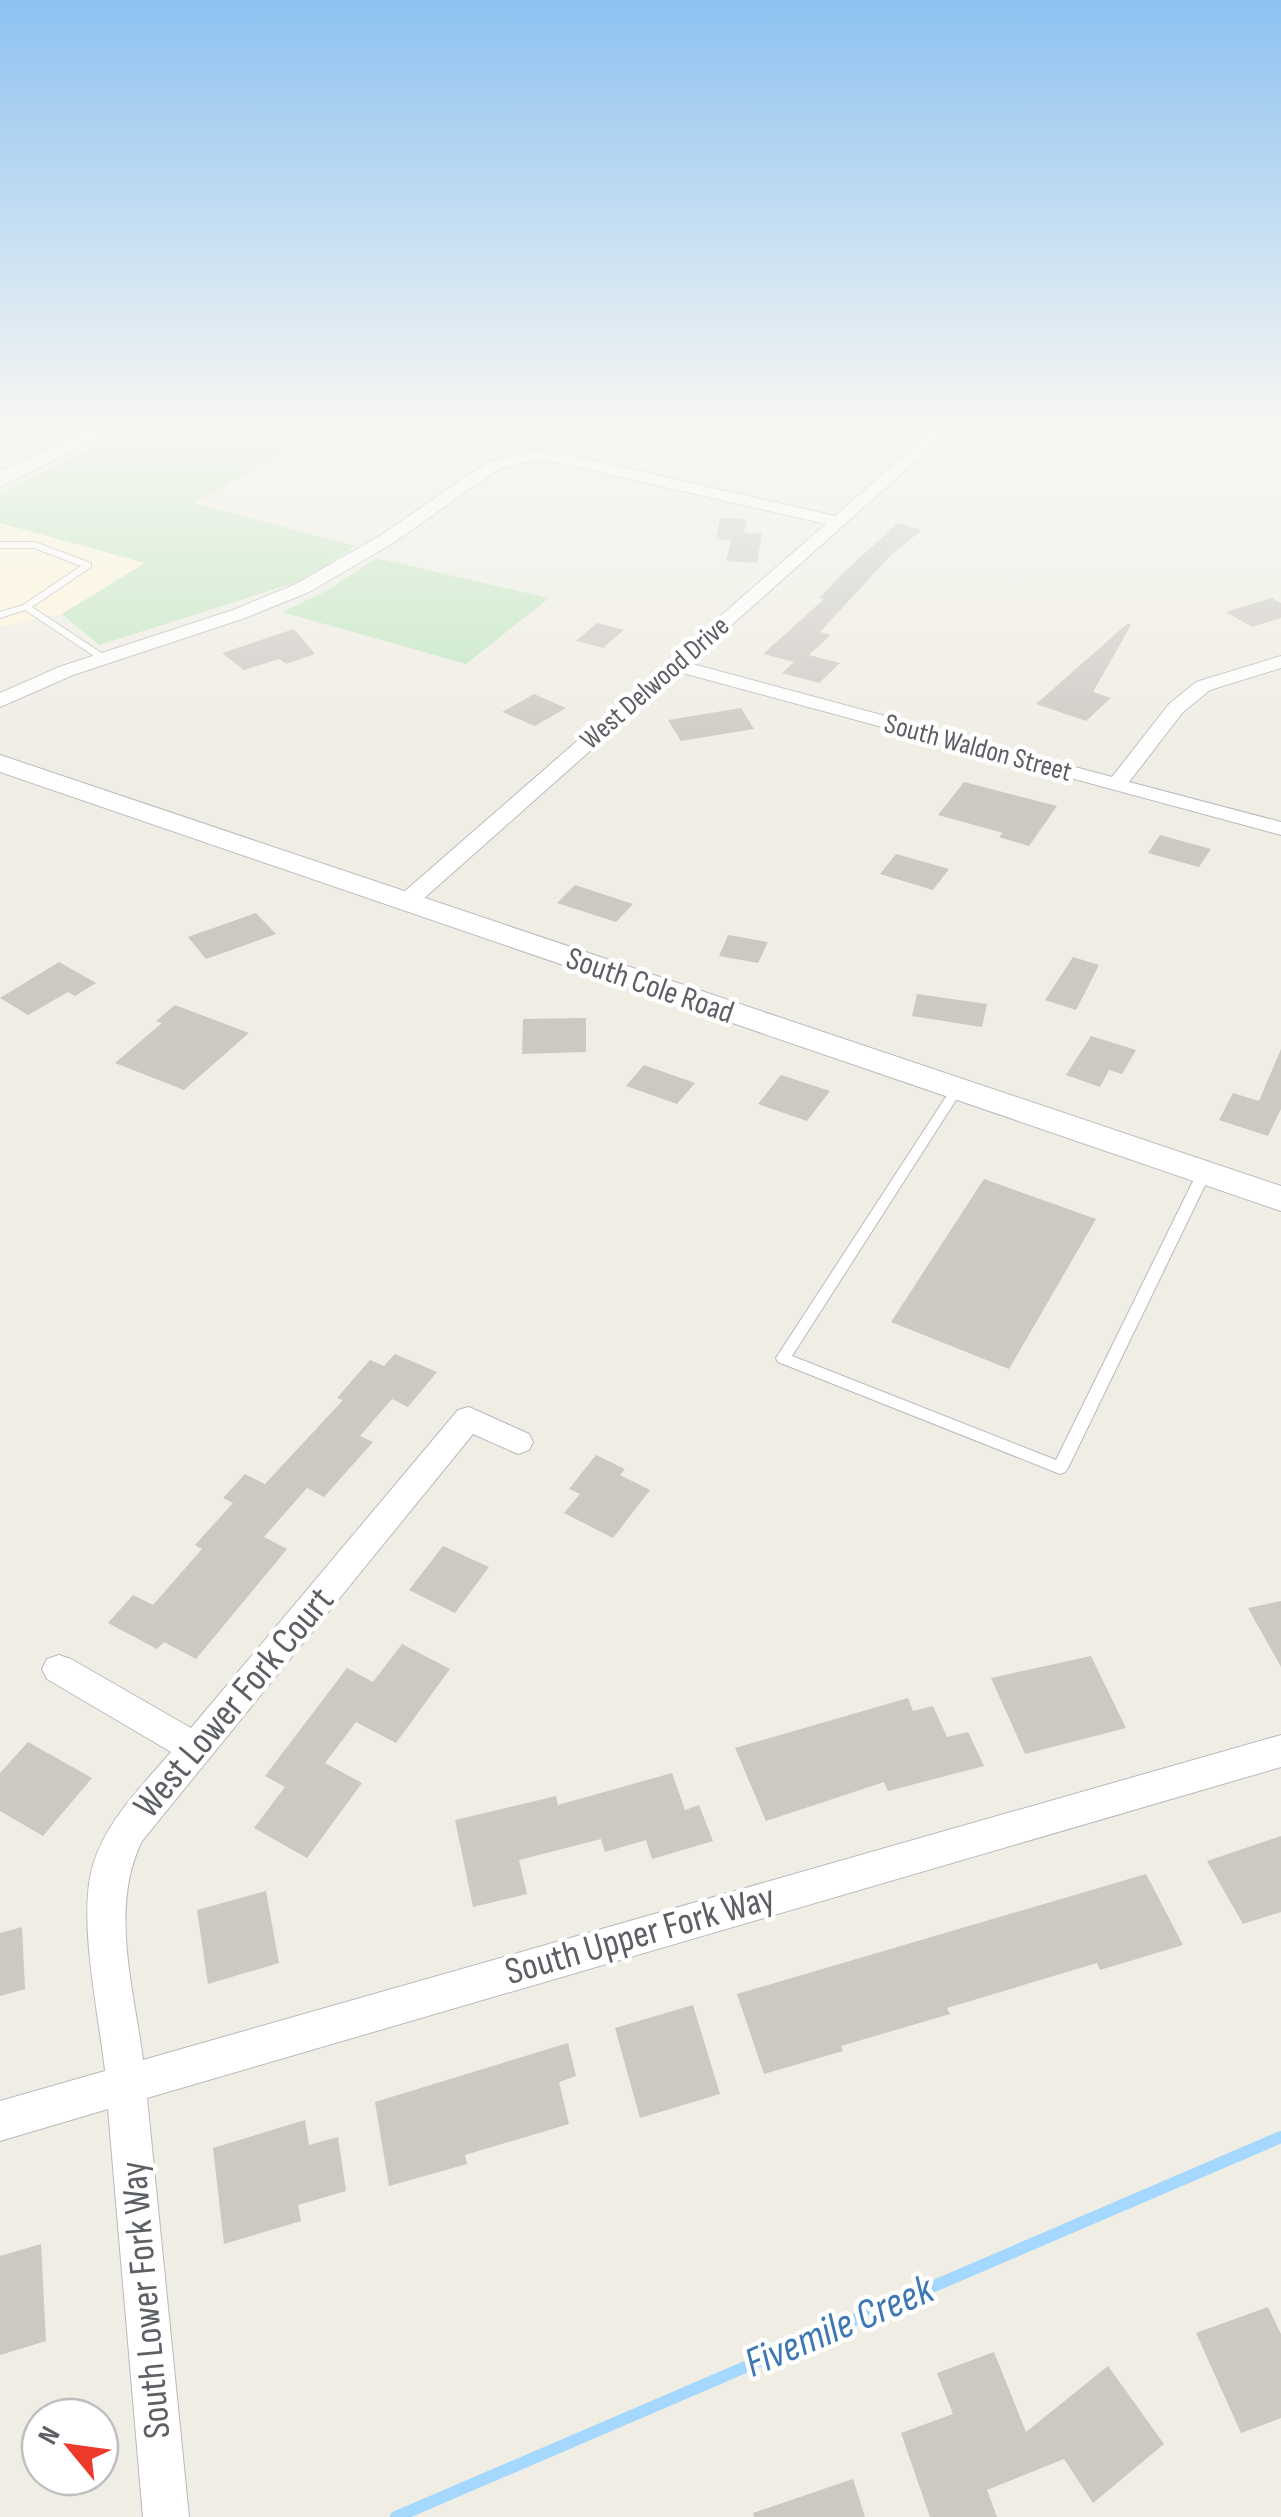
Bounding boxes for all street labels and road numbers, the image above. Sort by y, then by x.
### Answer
street label: West Delwood Drive [574,609,736,757]
street label: South Waldon Street [881,707,1075,789]
street label: South Cole Road [561,939,739,1033]
street label: West Lower Fork Court [124,1579,344,1827]
street label: South Upper Fork Way [500,1875,780,1995]
street label: South Lower Fork Way [111,2159,181,2441]

